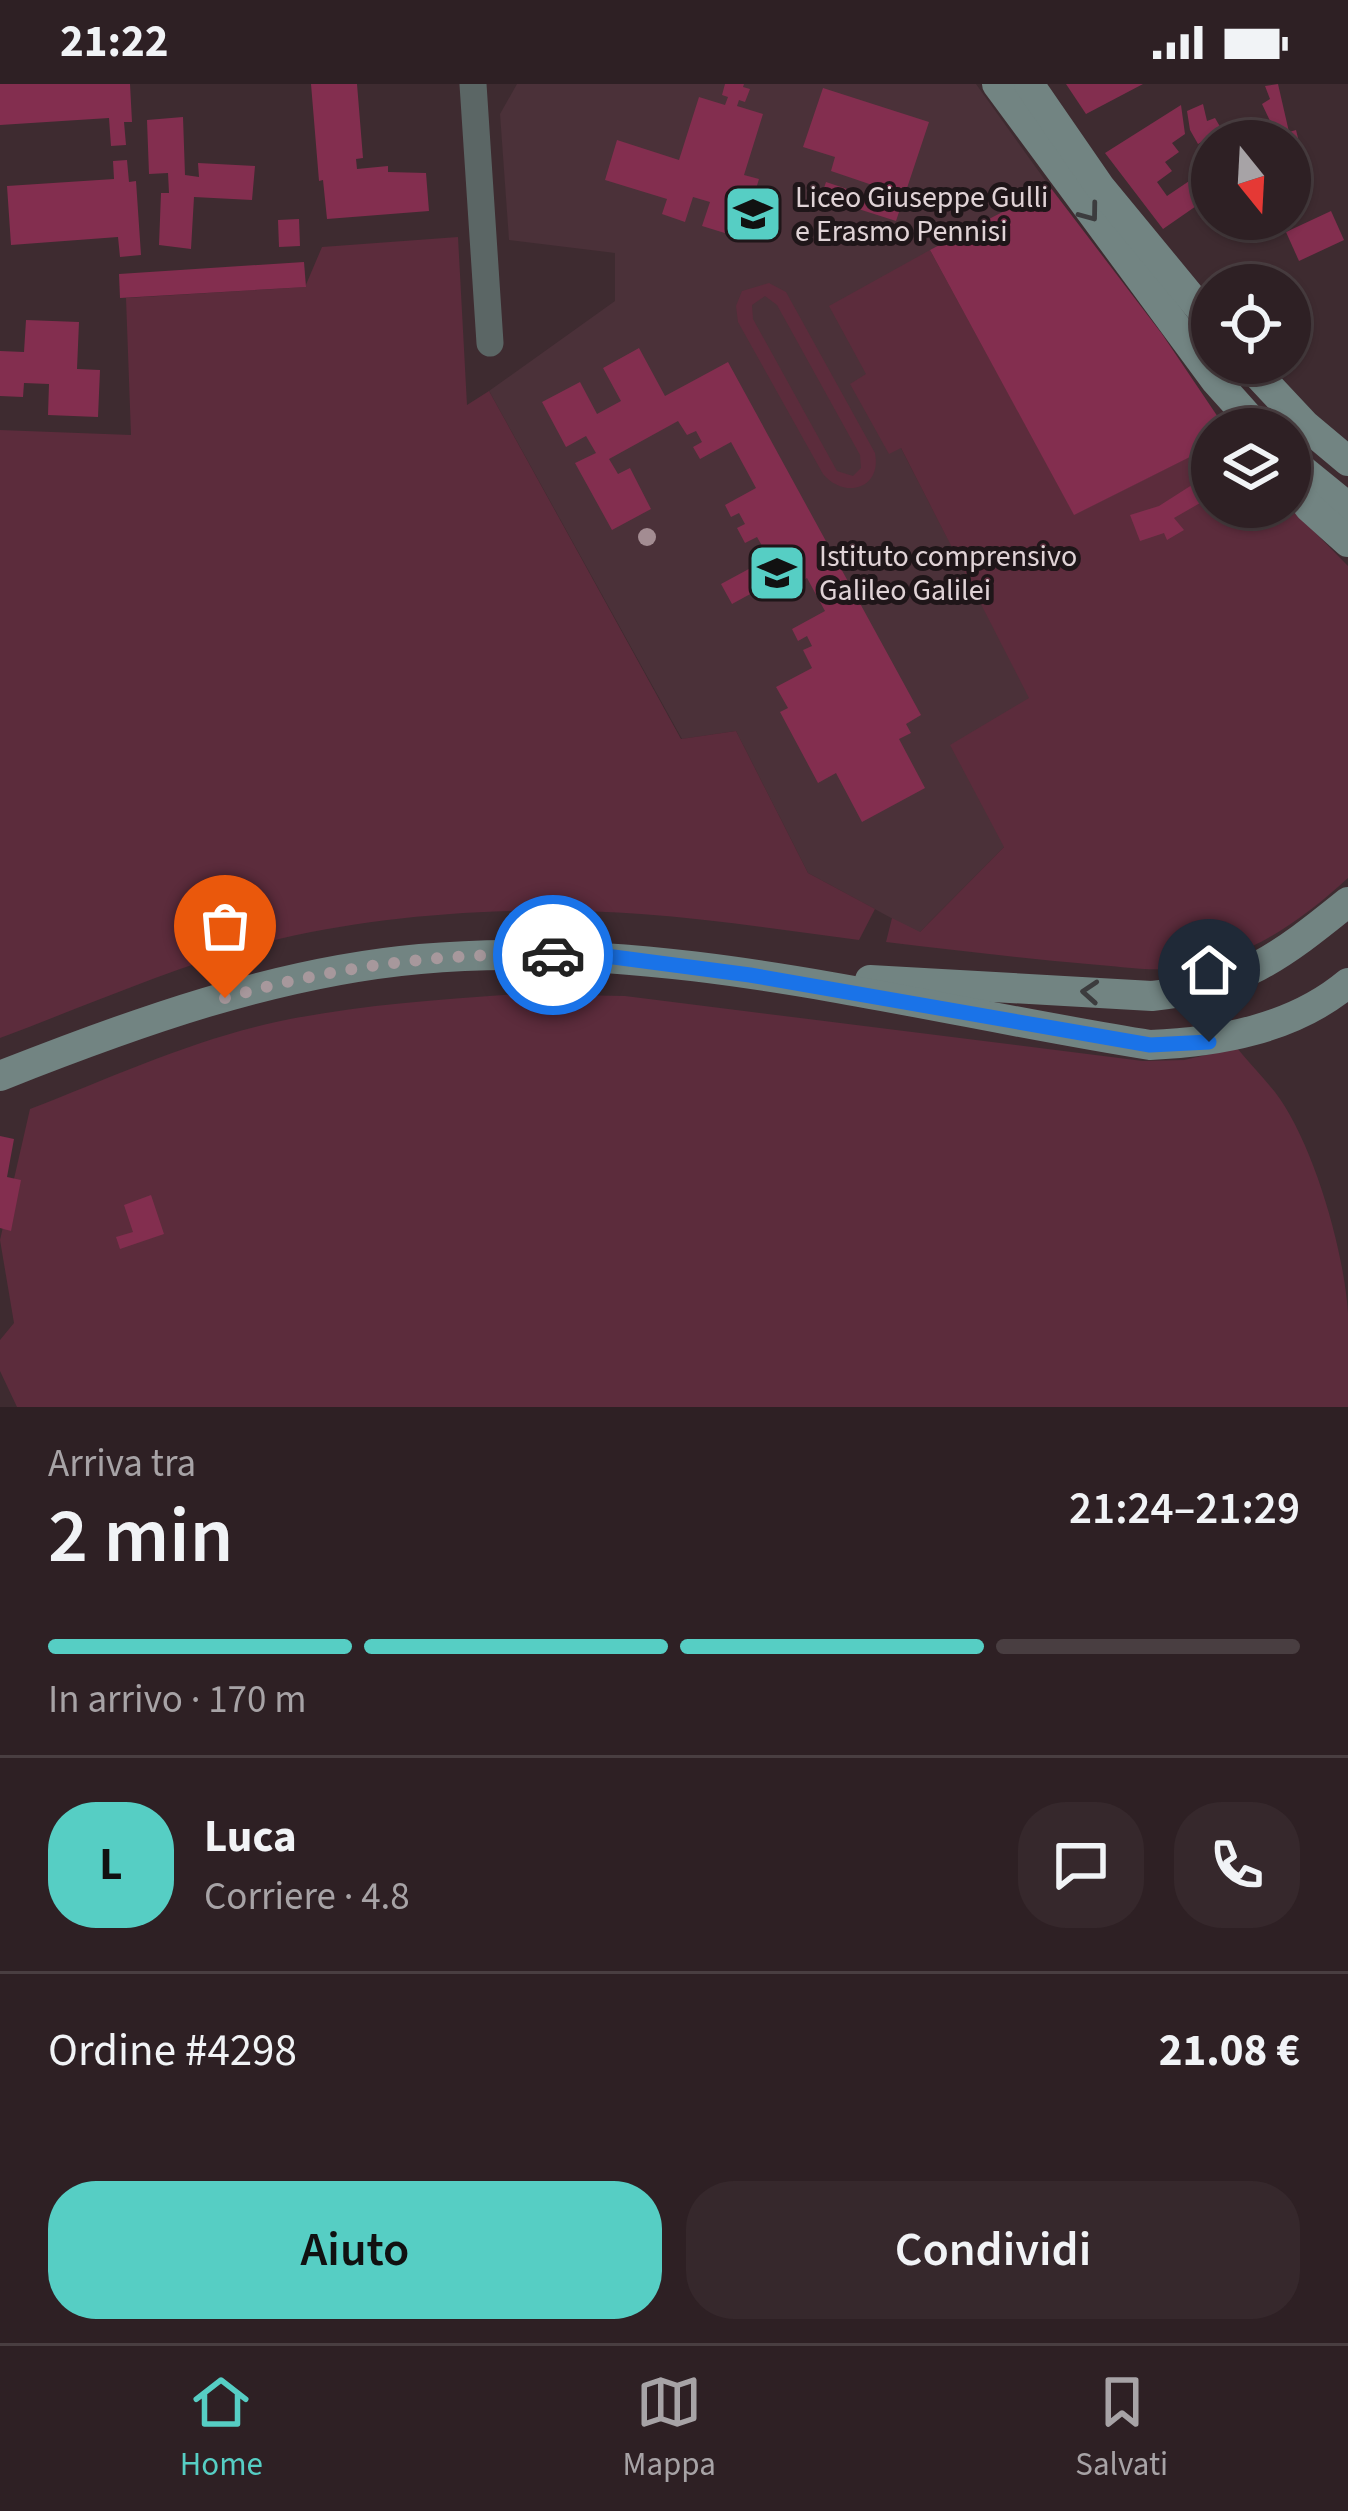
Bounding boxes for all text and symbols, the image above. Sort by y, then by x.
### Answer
text: 21:22 [60,10,169,74]
north arrow [1191,120,1311,240]
map controls [1191,120,1311,528]
place label: Liceo Giuseppe Gulli e Erasmo Pennisi [795,176,1049,253]
school or university icon: Liceo Giuseppe Gulli e Erasmo Pennisi [722,183,784,245]
one-way arrow [1076,200,1097,222]
button: locate [1191,264,1311,384]
button: layers [1191,408,1311,528]
place label: Istituto comprensivo Galileo Galilei [819,535,1077,612]
school or university icon: Istituto comprensivo Galileo Galilei [746,542,808,604]
pin [174,875,276,998]
icon: bag [192,893,258,959]
courier [493,895,613,1015]
pin [1158,919,1260,1042]
icon: car [520,922,586,988]
icon: home [1176,937,1242,1003]
one-way arrow [1080,980,1099,1006]
text: Arriva tra [48,1436,196,1492]
text: 21:24–21:29 [1069,1477,1300,1541]
text: 2 min [48,1481,233,1592]
text: In arrivo · 170 m [48,1672,307,1728]
button: chat [1018,1802,1144,1928]
button: phone [1174,1802,1300,1928]
text: Luca [204,1805,297,1869]
text: L [99,1833,123,1897]
text: Corriere · 4.8 [204,1869,410,1925]
text: Ordine #4298 [48,2019,297,2083]
text: 21.08 € [1159,2019,1300,2083]
button: Aiuto [48,2181,662,2319]
button: Condividi [686,2181,1300,2319]
tab: Home [180,2369,263,2488]
tab: Mappa [622,2369,716,2488]
tab: Salvati [1075,2369,1168,2488]

